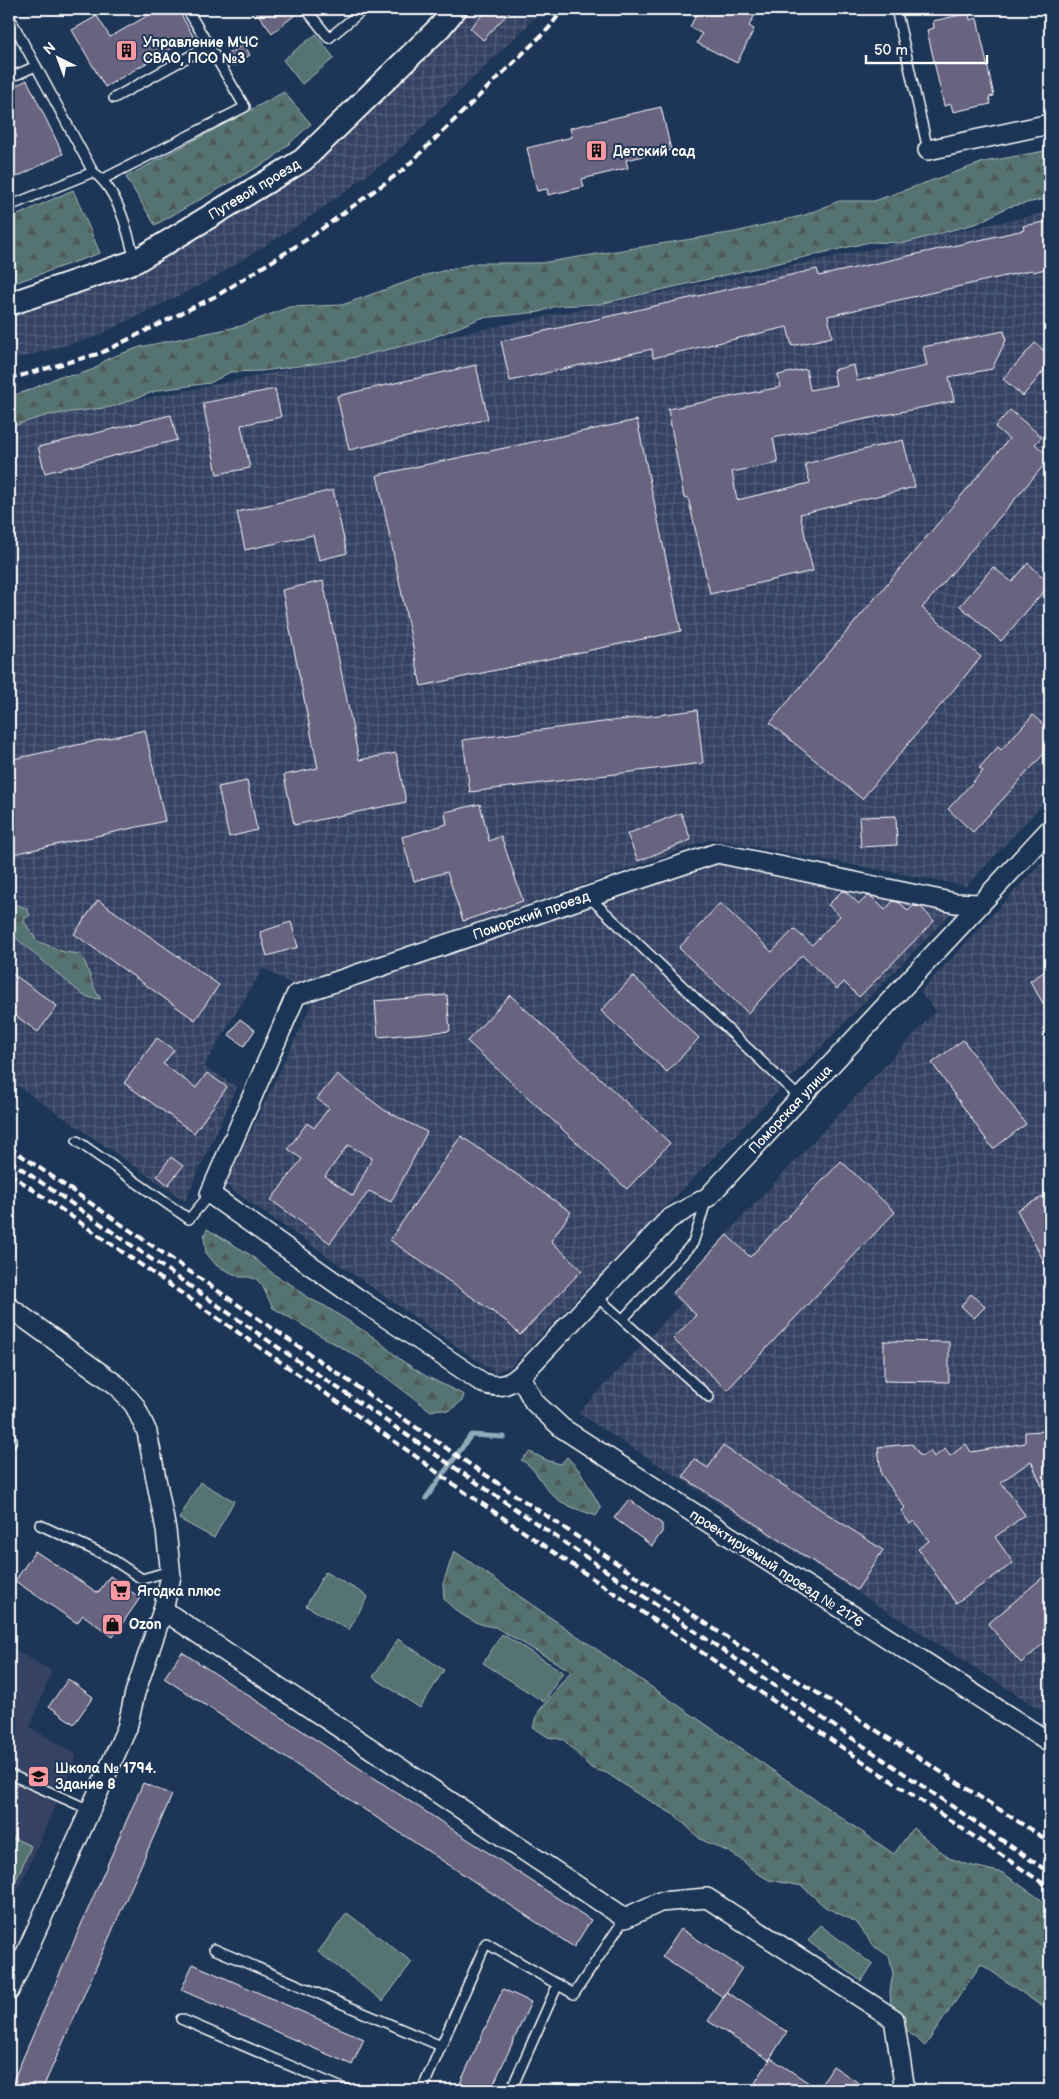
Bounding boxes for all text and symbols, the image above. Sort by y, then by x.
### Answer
north arrow [32,32,82,82]
scale bar [866,32,988,64]
place label: Управление МЧС СВАО, ПСО №3 [143,34,258,67]
building icon: Управление МЧС СВАО, ПСО №3 [115,38,139,62]
text: N [40,39,59,59]
text: 50 m [874,41,908,60]
building icon: Детский сад [585,139,609,163]
place label: Детский сад [613,143,696,160]
street label: Путевой проезд [205,155,304,224]
street label: Поморский проезд [470,887,592,943]
street label: Поморская улица [745,1061,836,1157]
street label: проектируемый проезд № 2176 [687,1506,867,1631]
supermarket icon: Ягодка плюс [109,1579,133,1603]
place label: Ягодка плюс [137,1583,221,1600]
shop icon: Ozon [101,1612,125,1636]
place label: Ozon [129,1616,162,1633]
place label: Школа № 1794. Здание 8 [55,1760,156,1793]
school or university icon: Школа № 1794. Здание 8 [27,1764,51,1788]

